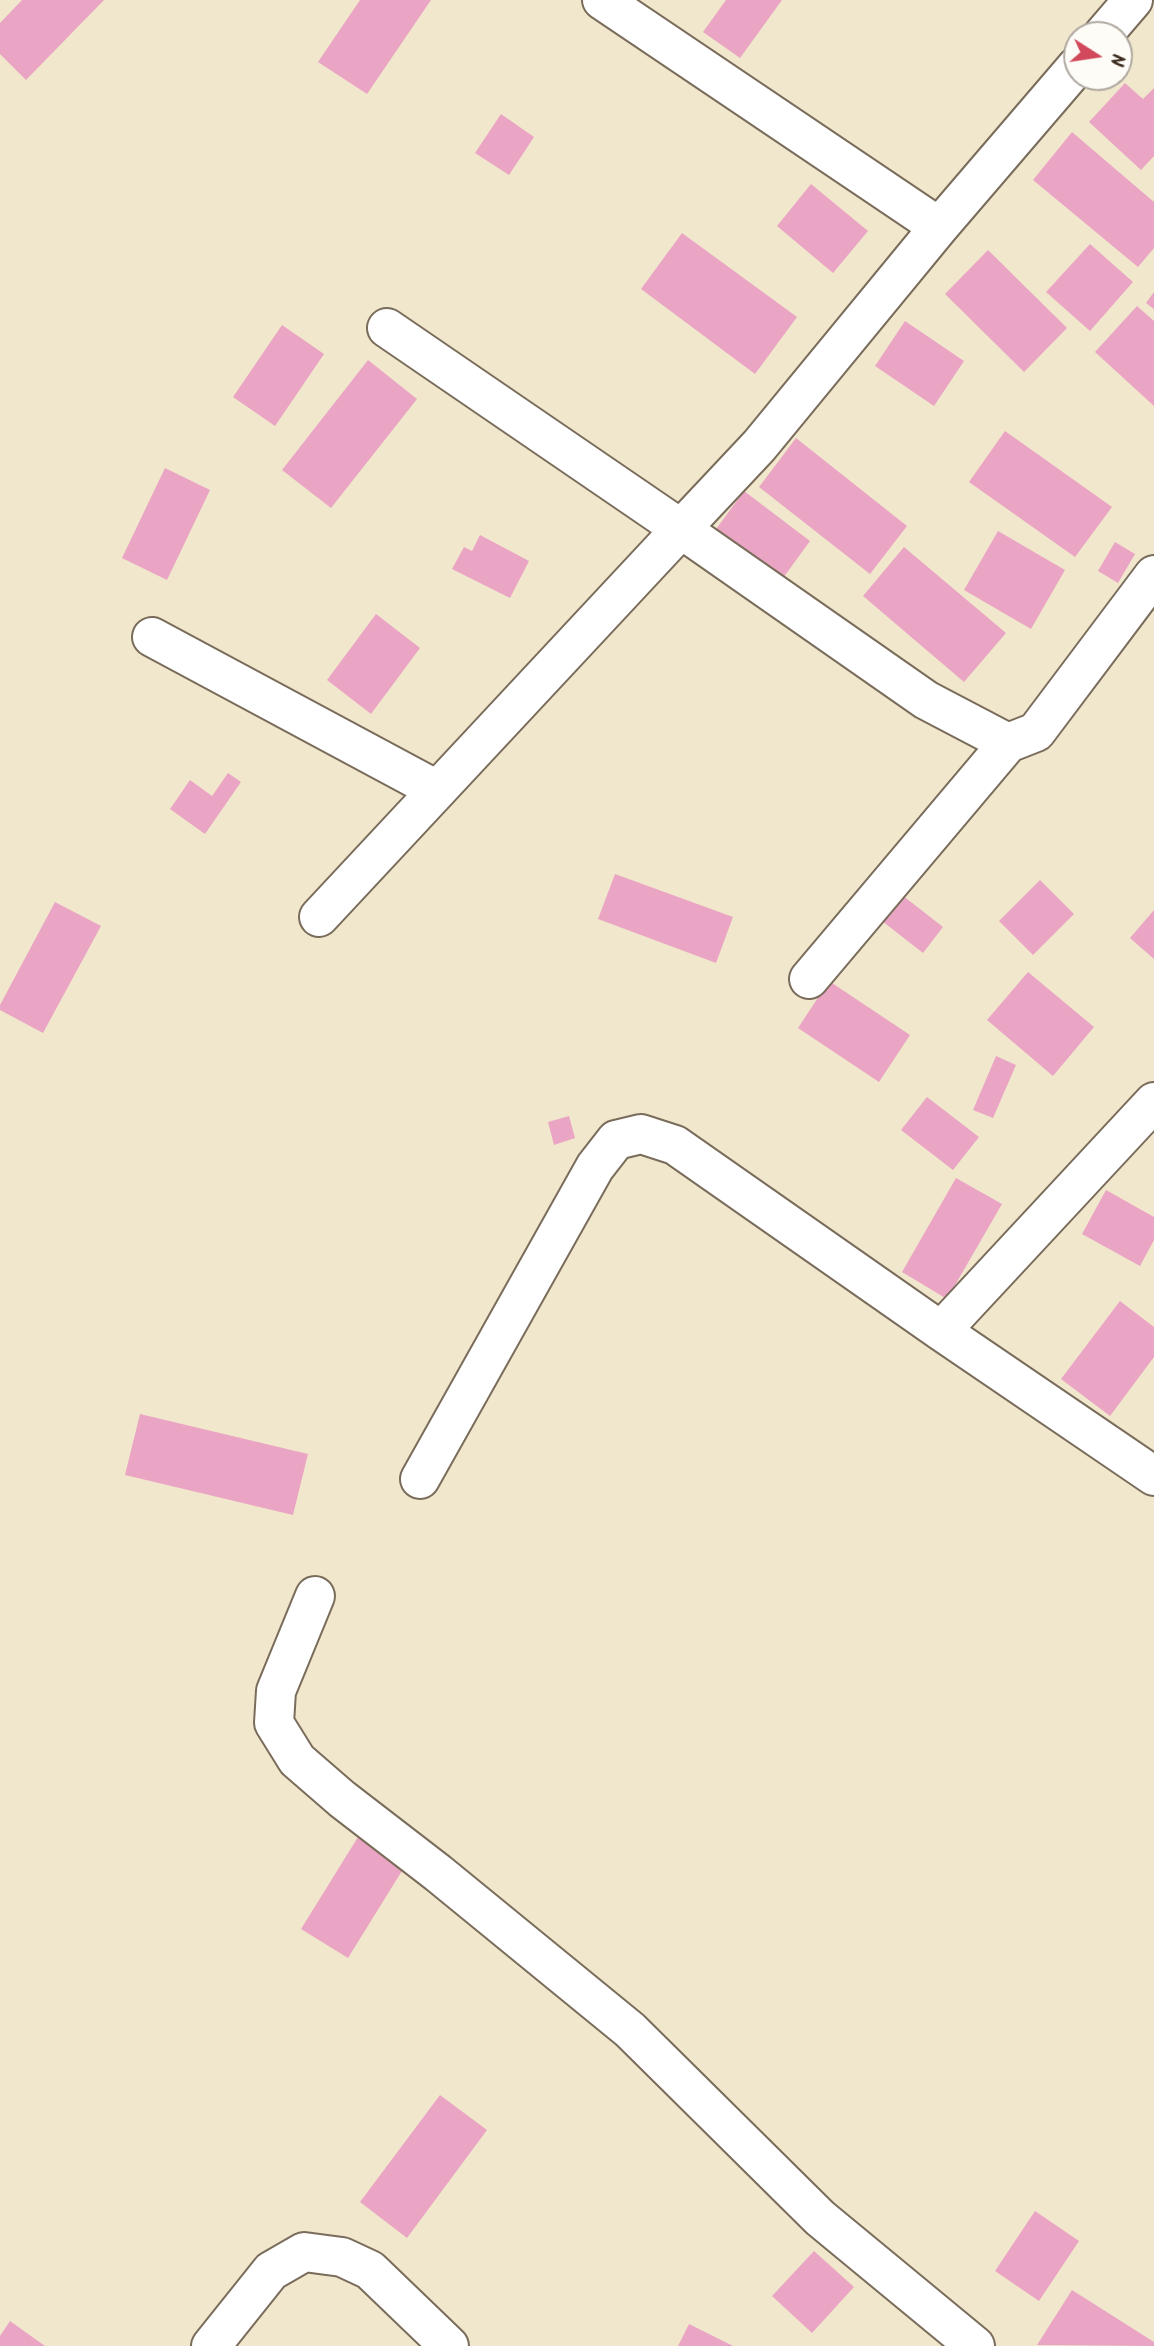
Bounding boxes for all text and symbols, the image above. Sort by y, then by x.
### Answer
north arrow [1063,21,1133,91]
text: N [1101,51,1133,69]

